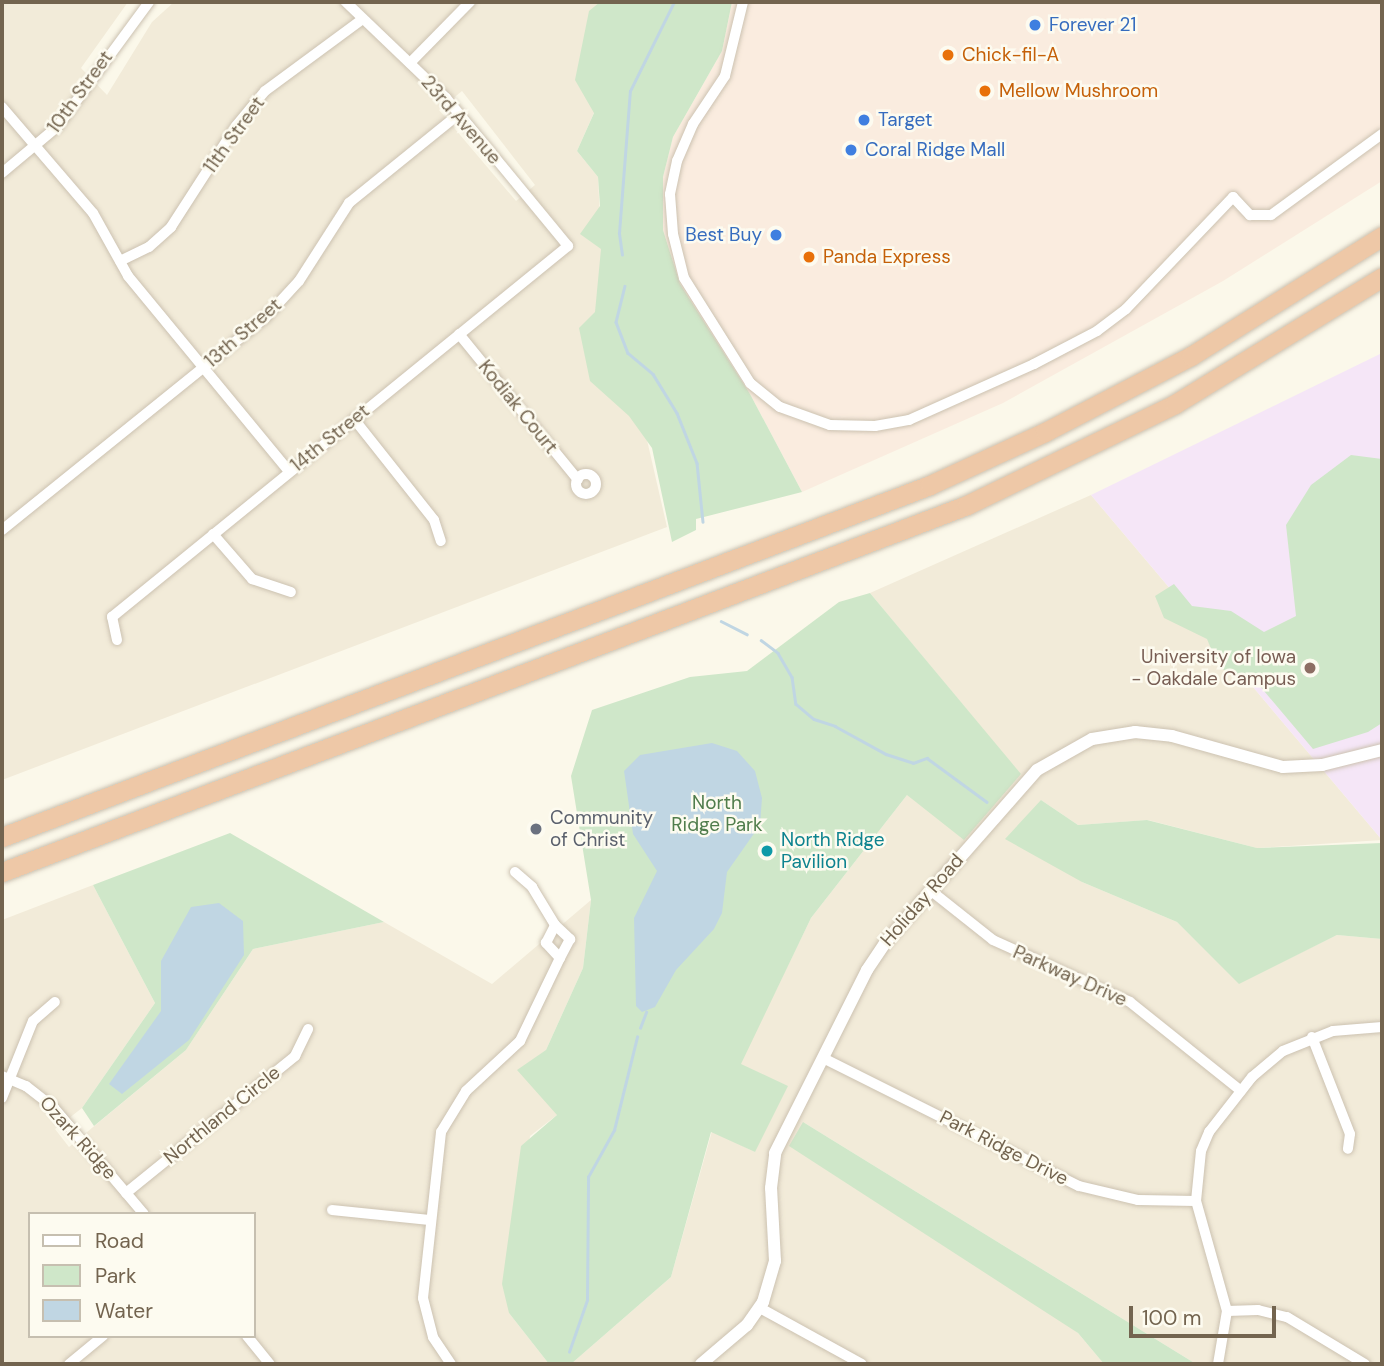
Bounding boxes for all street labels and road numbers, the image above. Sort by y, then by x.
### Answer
street label: 10th Street [43,46,117,138]
street label: 23rd Avenue [416,71,506,169]
street label: 11th Street [199,92,269,178]
street label: 13th Street [200,293,286,373]
street label: Kodiak Court [473,356,563,458]
street label: 14th Street [286,399,374,477]
street label: Holiday Road [876,849,968,951]
street label: Parkway Drive [1009,941,1131,1011]
street label: Northland Circle [159,1061,285,1169]
street label: Ozark Ridge [35,1092,121,1184]
street label: Park Ridge Drive [936,1106,1072,1190]

